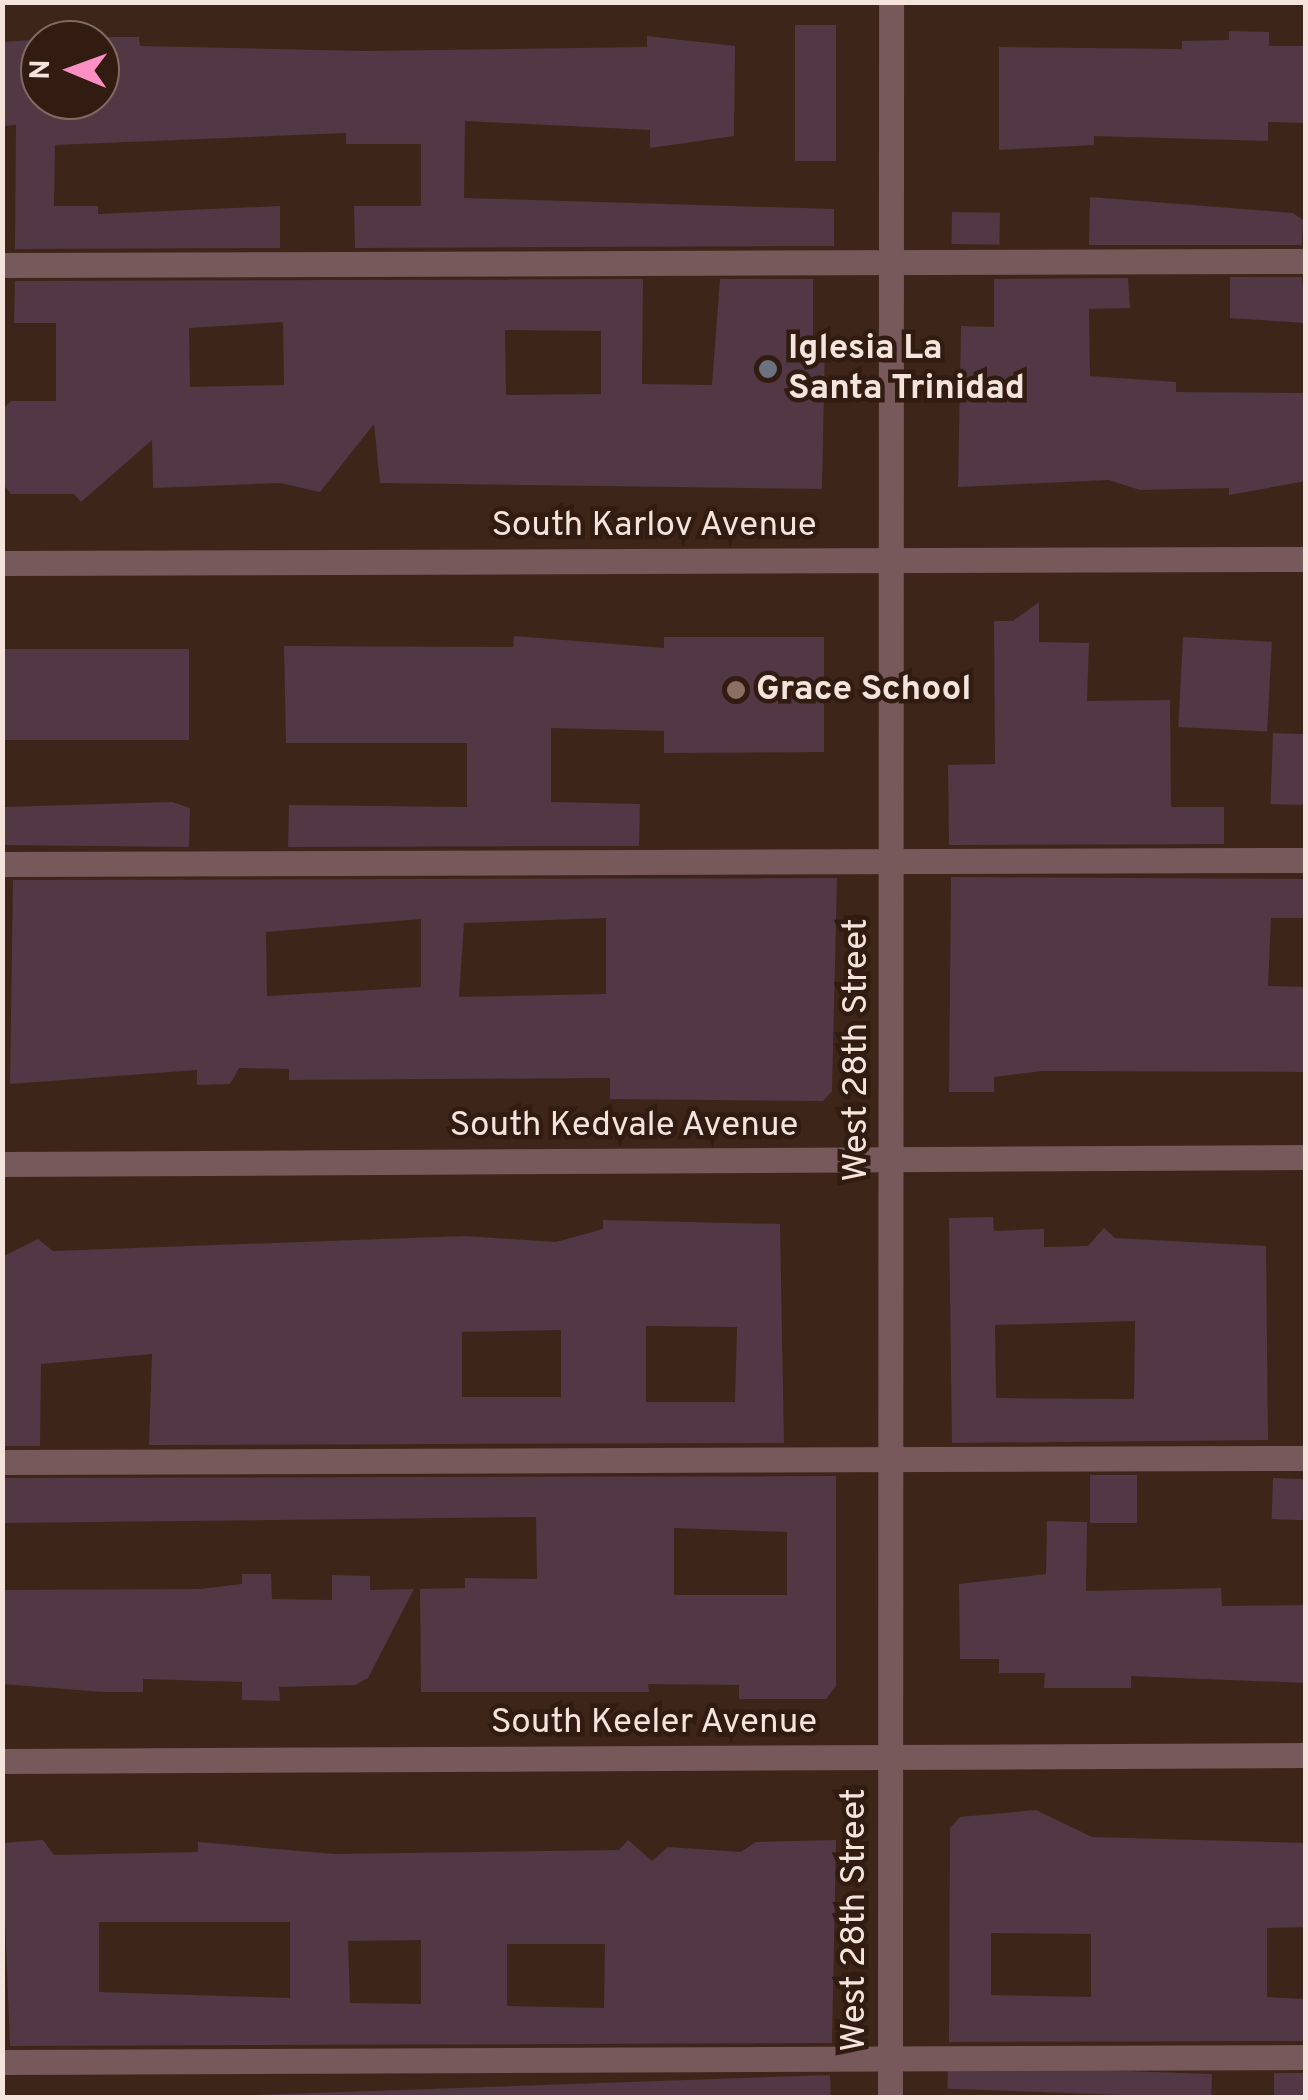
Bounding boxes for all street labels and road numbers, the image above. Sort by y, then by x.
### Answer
street label: South Karlov Avenue [491,505,817,547]
street label: West 28th Street [836,918,878,1182]
street label: South Kedvale Avenue [449,1105,799,1147]
street label: South Keeler Avenue [490,1702,818,1744]
street label: West 28th Street [834,1788,876,2052]

